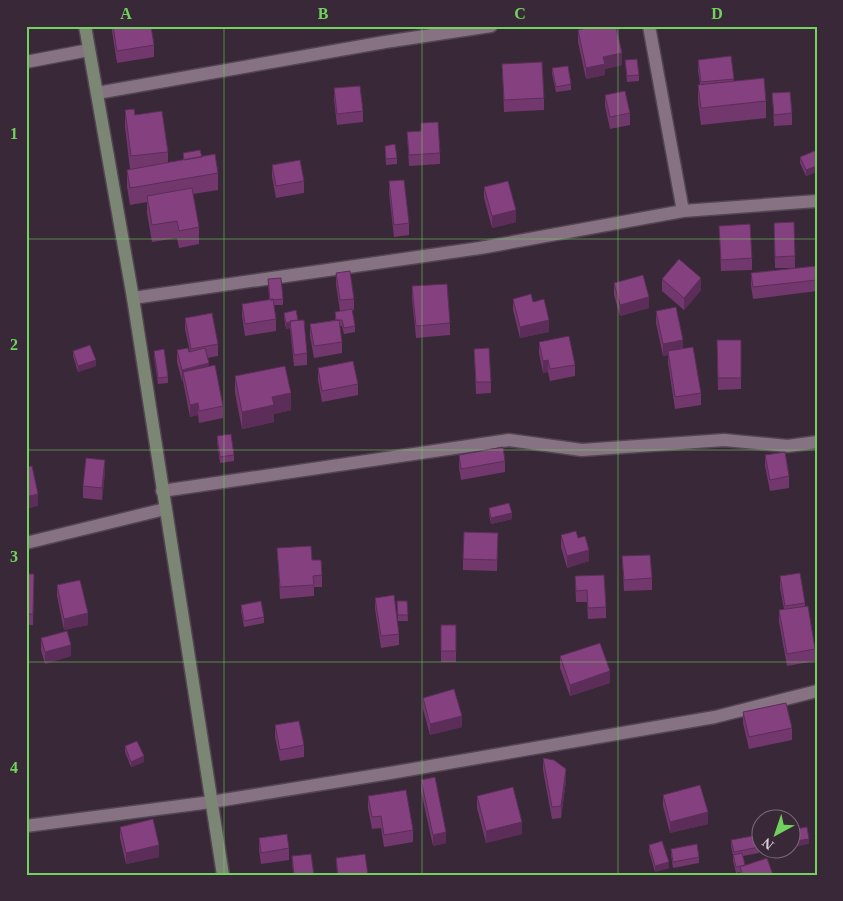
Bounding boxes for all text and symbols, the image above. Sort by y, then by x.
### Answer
text: A [120,5,132,22]
text: B [318,5,329,22]
text: C [514,5,526,22]
text: D [711,5,723,22]
text: 1 [10,125,18,142]
text: 2 [10,336,18,353]
text: 3 [10,548,18,565]
text: 4 [10,759,18,776]
north arrow [750,808,800,858]
text: N [759,835,777,853]

